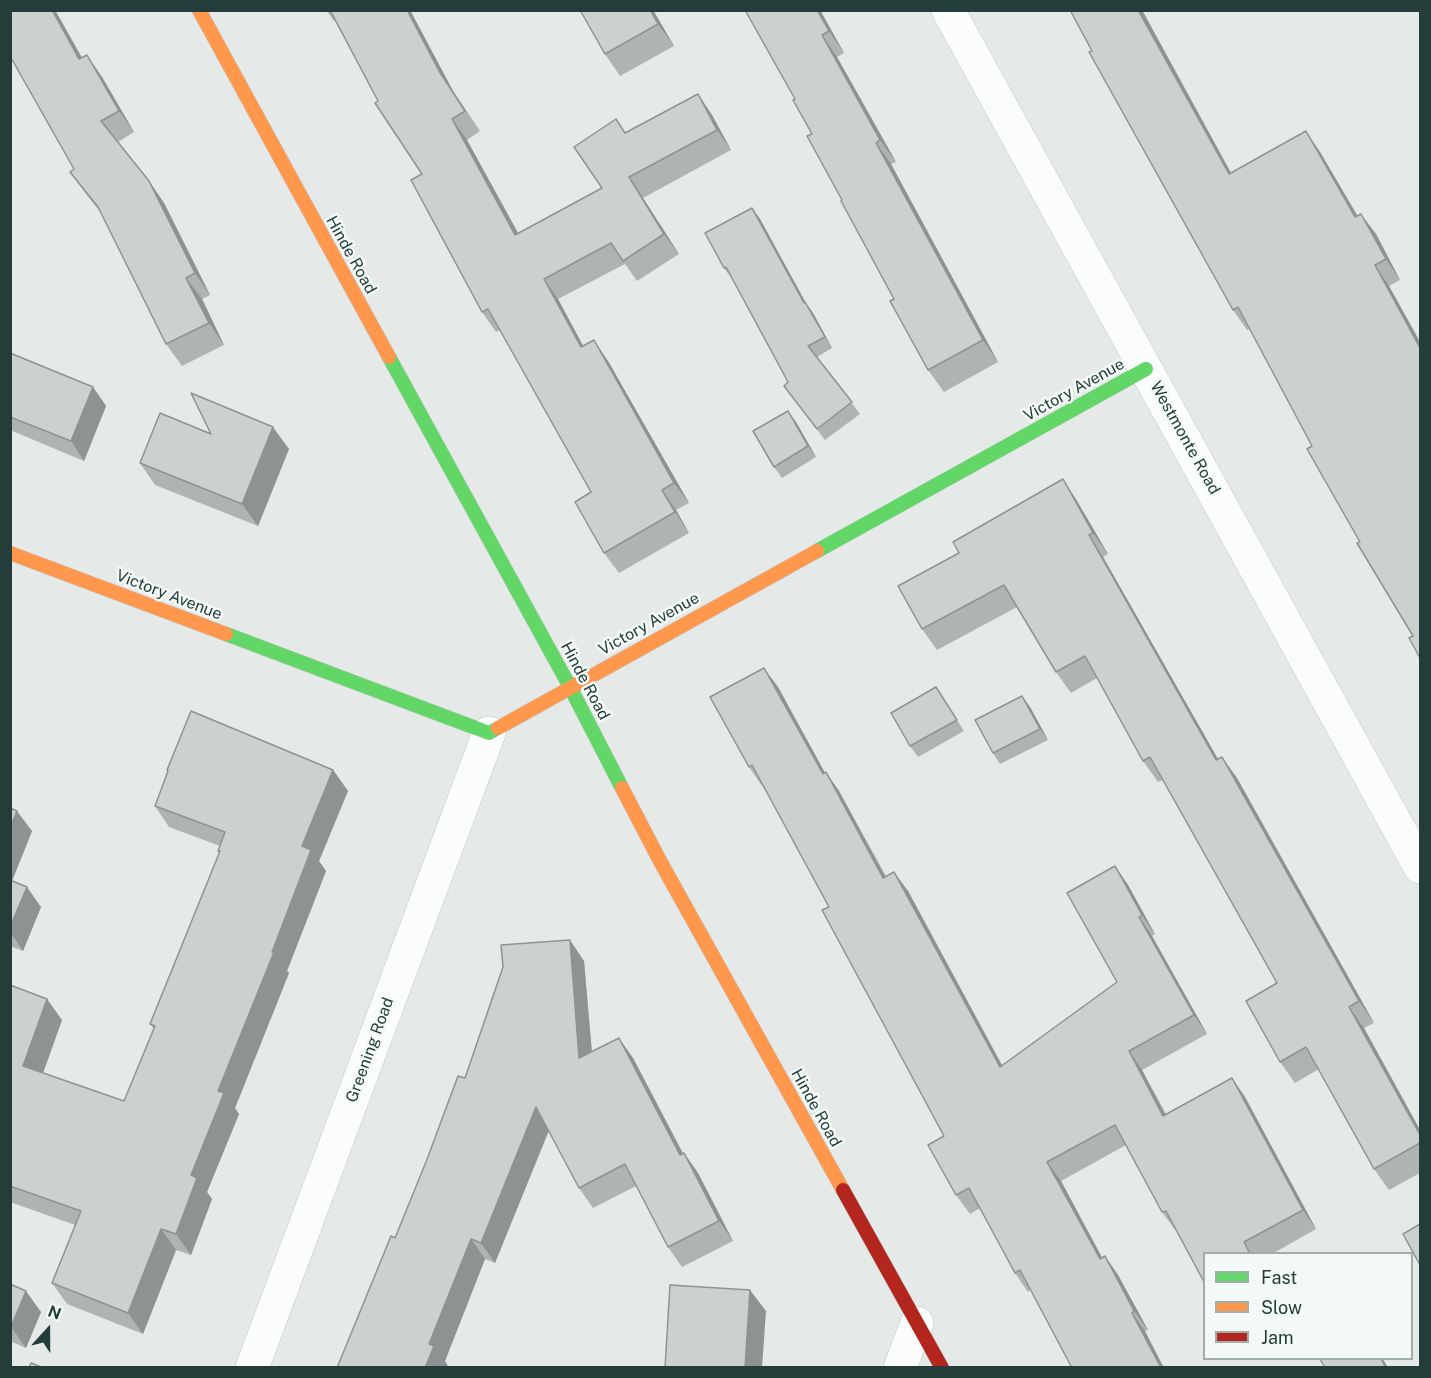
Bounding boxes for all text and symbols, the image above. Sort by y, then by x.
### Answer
street label: Hinde Road [322,213,380,297]
street label: Victory Avenue [1020,354,1128,426]
street label: Westmonte Road [1146,378,1224,498]
street label: Victory Avenue [113,566,225,624]
street label: Victory Avenue [595,588,703,660]
street label: Hinde Road [556,639,614,723]
street label: Greening Road [342,995,398,1105]
street label: Hinde Road [787,1066,845,1150]
legend [1203,1252,1413,1360]
text: Fast [1261,1267,1297,1288]
text: Slow [1261,1297,1302,1318]
north arrow [18,1300,78,1360]
text: N [45,1302,64,1324]
text: Jam [1261,1327,1294,1348]

